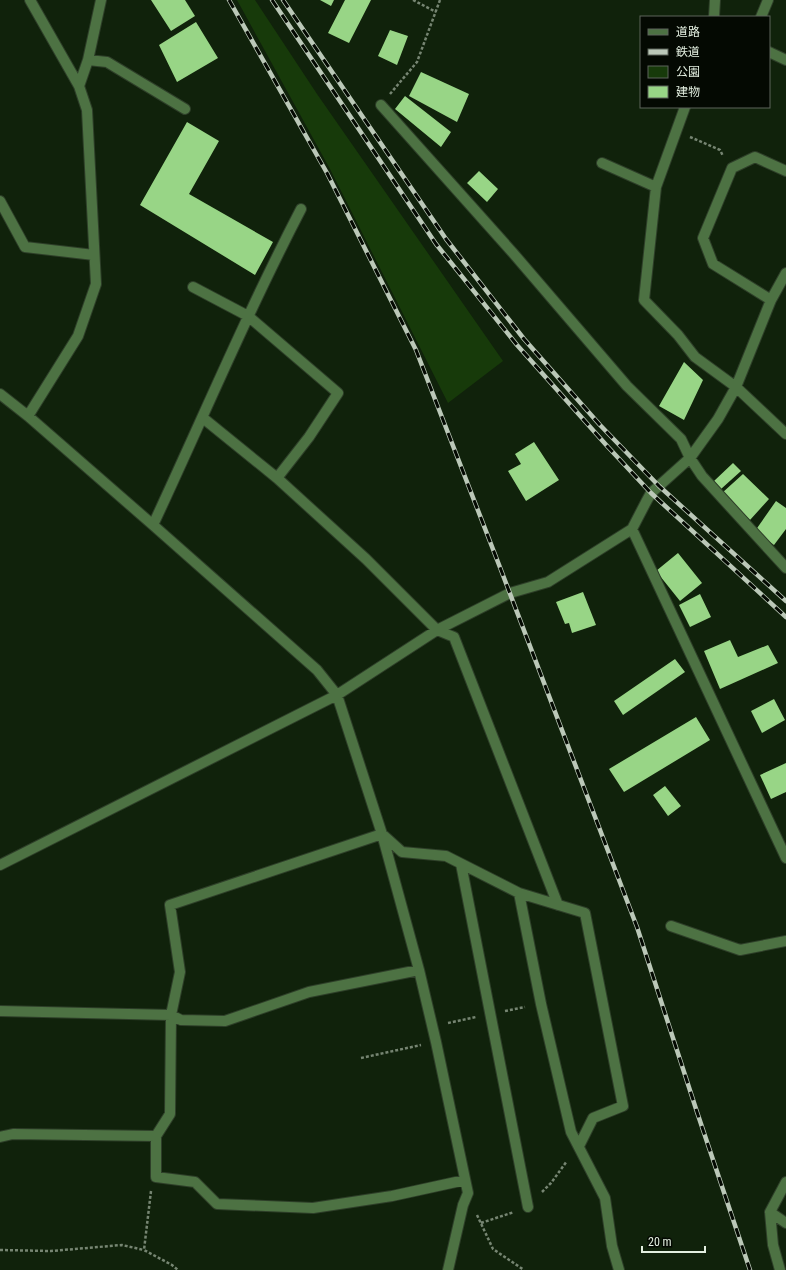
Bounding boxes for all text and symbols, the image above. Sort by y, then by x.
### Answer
legend [640,16,770,108]
text: 道路 [676,25,700,39]
text: 鉄道 [676,45,700,59]
text: 公園 [676,65,700,79]
text: 建物 [676,85,700,99]
scale bar [642,1228,705,1254]
text: 20 m [648,1235,672,1249]

